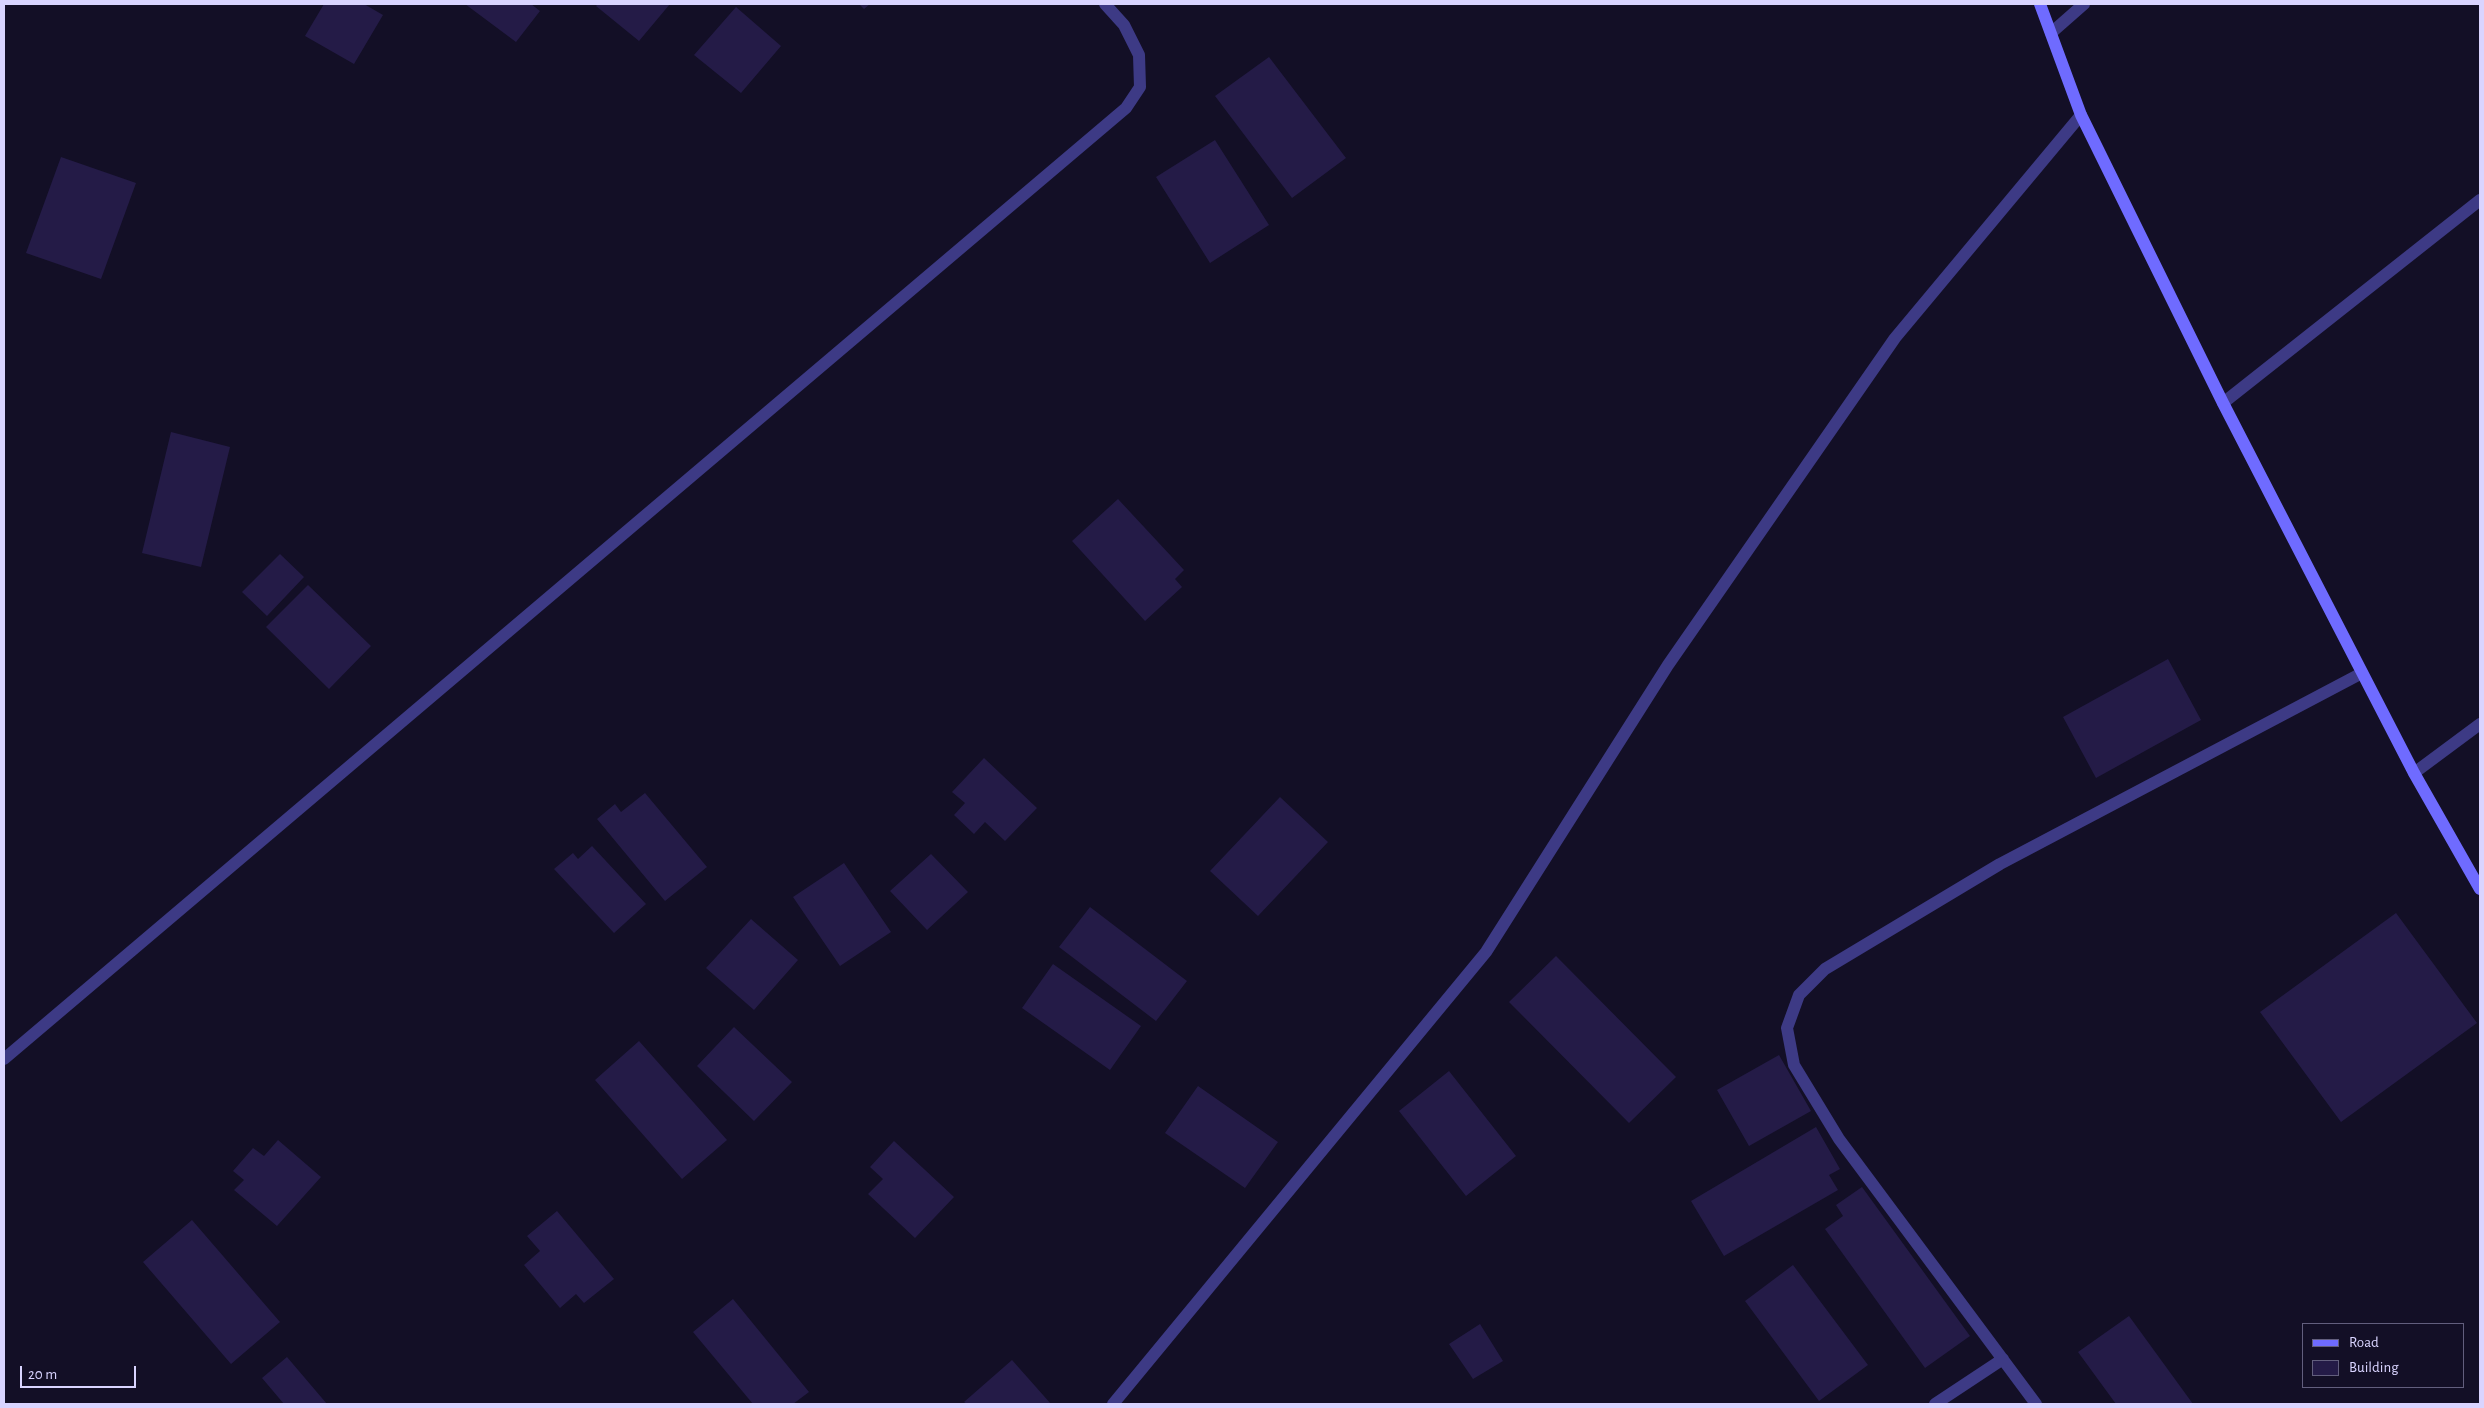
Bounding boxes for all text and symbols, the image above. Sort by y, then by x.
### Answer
legend [2302,1323,2464,1388]
text: Road [2349,1335,2379,1350]
scale bar [22,1356,139,1388]
text: Building [2349,1360,2399,1375]
text: 20 m [28,1367,57,1382]

